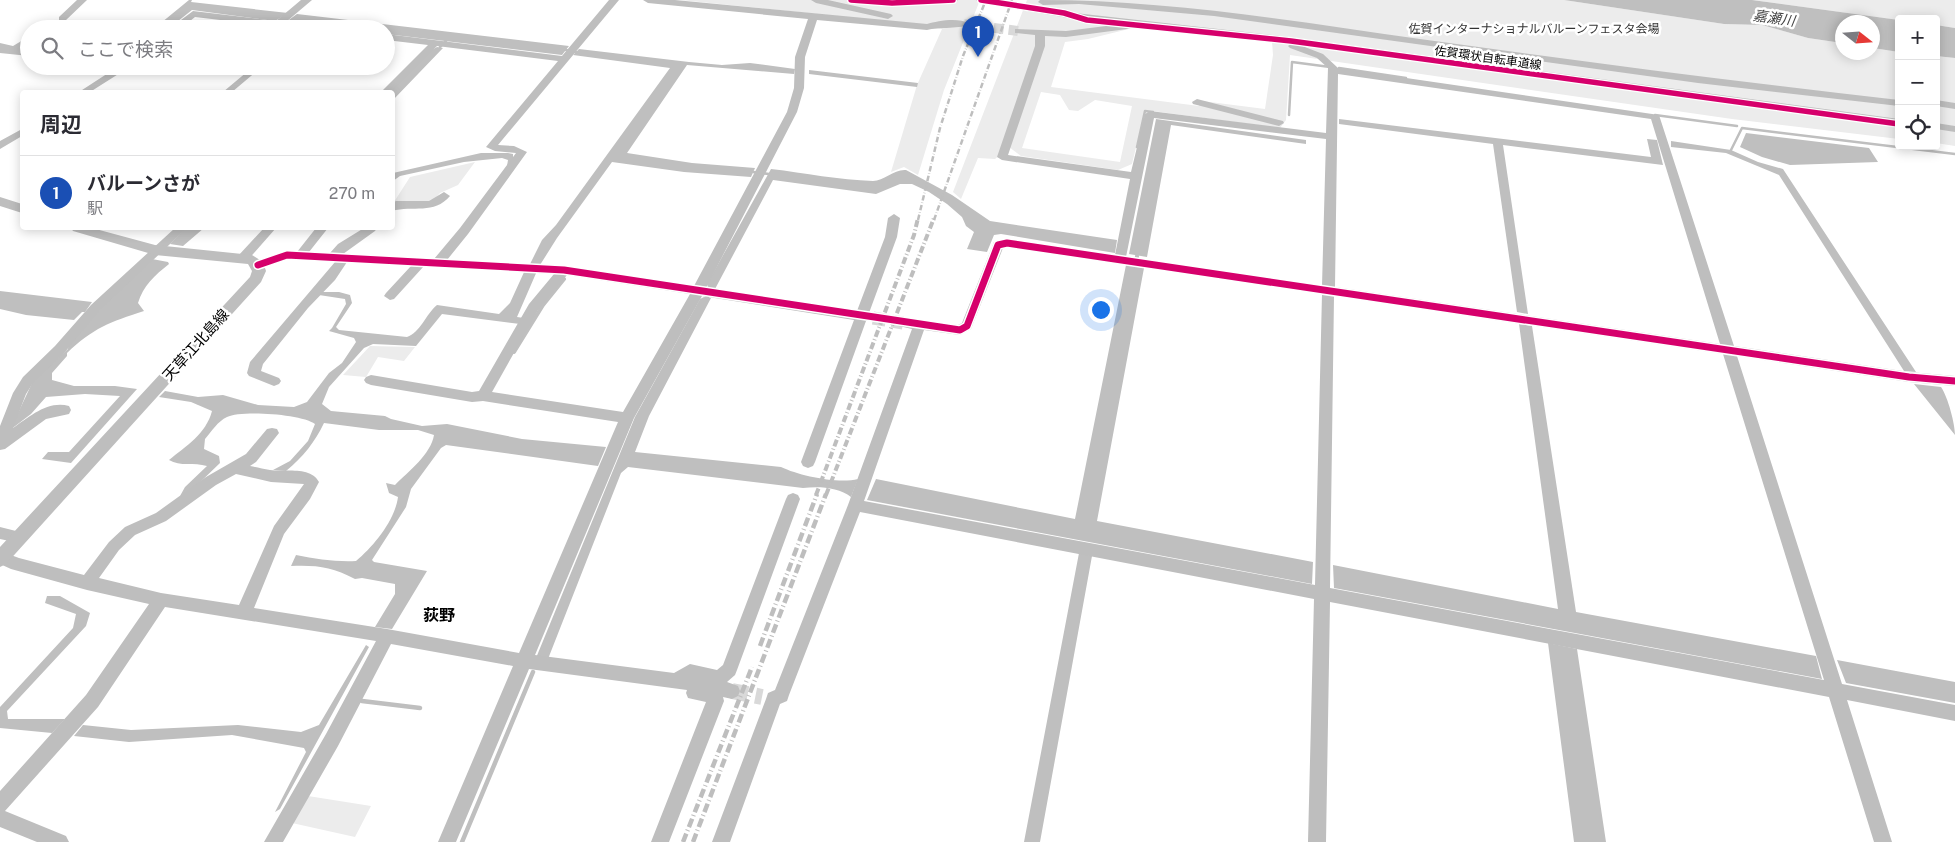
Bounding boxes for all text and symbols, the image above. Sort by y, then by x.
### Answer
water label: 嘉瀬川 [1752,7,1798,29]
north arrow [1835,15,1880,60]
map controls [1895,15,1940,150]
button: + [1895,15,1940,60]
pin: 1 [962,16,994,57]
search box [20,20,395,75]
park label: 佐賀インターナショナルバルーンフェスタ会場 [1408,22,1660,36]
icon: search [38,34,66,62]
text: ここで検索 [78,38,173,60]
street label: 佐賀環状自転車道線 [1434,44,1542,72]
button: − [1895,60,1940,105]
button: locate [1895,105,1940,150]
text: 周辺 [40,112,82,137]
text: バルーンさが [87,172,200,194]
text: 1 [53,184,59,203]
text: 270 m [329,184,375,203]
text: 駅 [87,199,103,218]
your location [1088,297,1114,323]
street label: 天草江北島線 [159,306,232,384]
district label: 荻野 [423,606,455,625]

